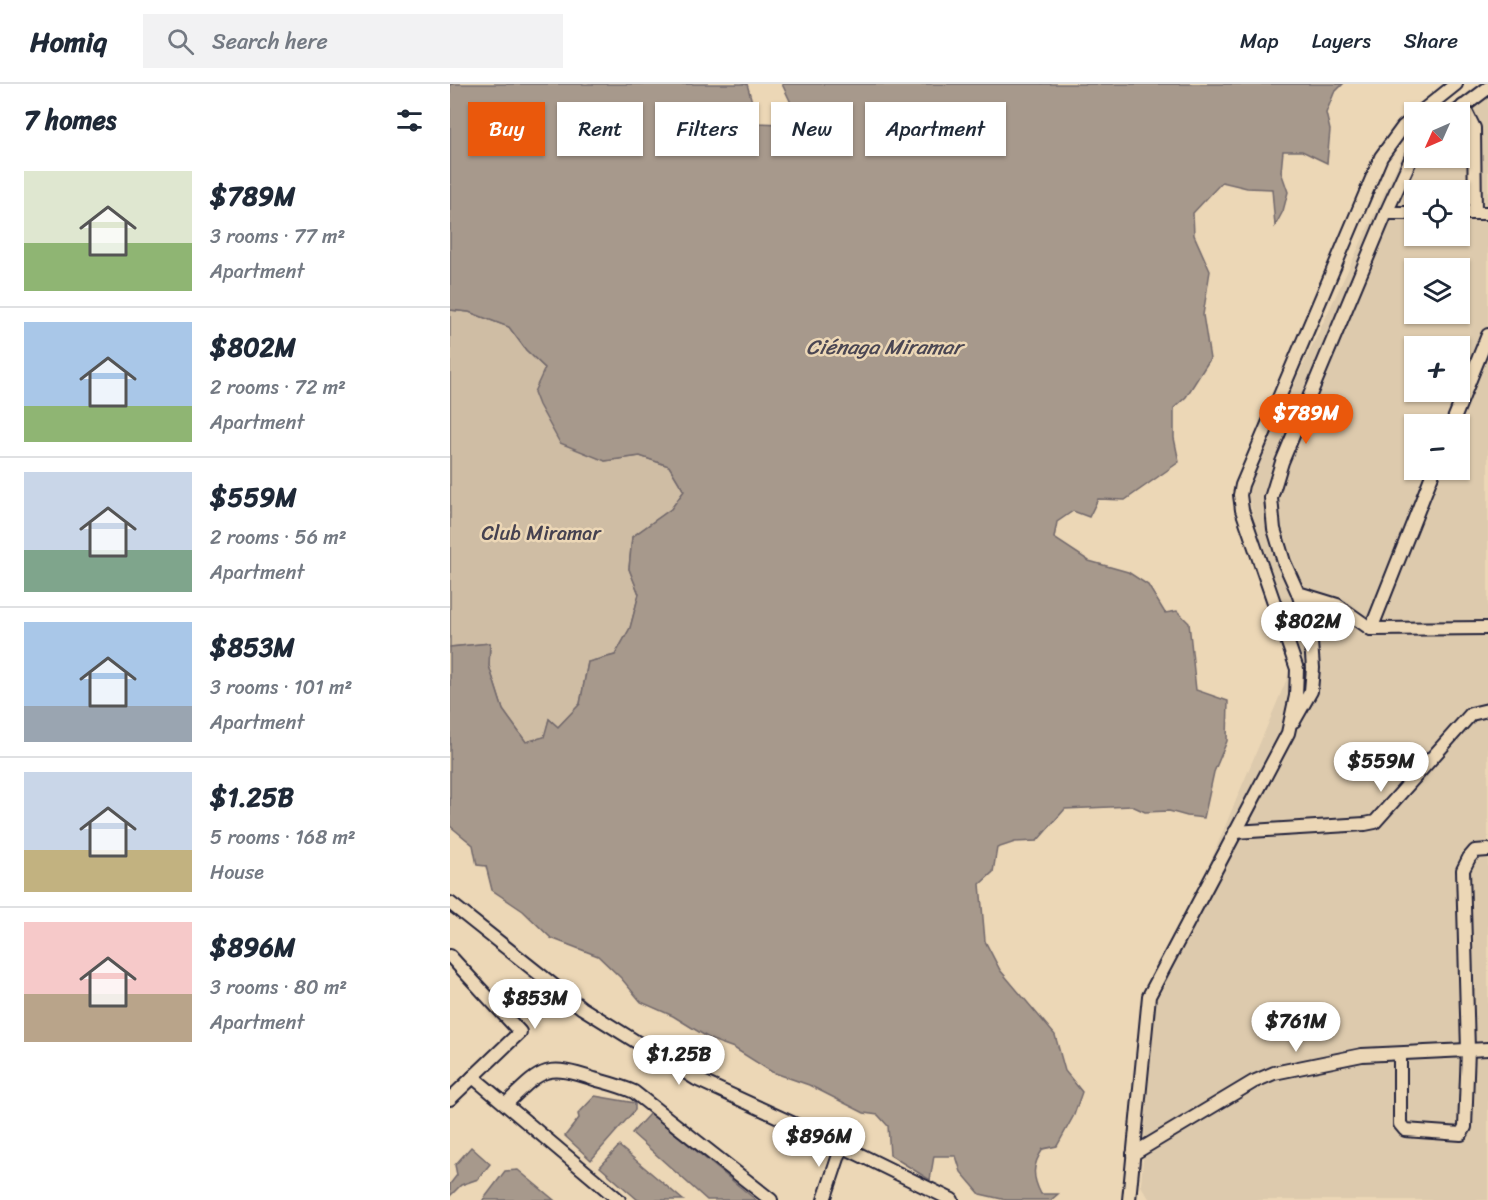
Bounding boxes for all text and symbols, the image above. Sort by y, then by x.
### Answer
search box [143,14,563,68]
text: Homiq [30,17,107,66]
text: Search here [212,22,328,61]
text: Map [1240,22,1279,60]
text: Layers [1312,22,1371,60]
text: Share [1404,22,1458,60]
icon: search [164,25,197,58]
text: 7 homes [24,97,116,143]
chip: Buy [468,102,545,156]
chip: Rent [557,102,643,156]
chip: Filters [655,102,759,156]
chip: New [771,102,853,156]
chip: Apartment [865,102,1006,156]
north arrow [1404,102,1470,168]
map controls [1404,102,1470,480]
icon: filters [393,104,426,137]
text: $789M [210,173,295,219]
button: locate [1404,180,1470,246]
icon: home [72,195,144,267]
text: 3 rooms · 77 m² [210,219,345,254]
text: Apartment [210,254,304,289]
button: layers [1404,258,1470,324]
text: $802M [210,324,296,370]
water label: Ciénaga Miramar [806,328,966,366]
button: + [1404,336,1470,402]
icon: home [72,346,144,418]
text: 2 rooms · 72 m² [210,370,346,405]
pin: $789M [1264,394,1348,445]
text: $789M [1273,396,1339,431]
text: Apartment [210,405,304,440]
button: − [1404,414,1470,480]
text: $559M [210,474,296,520]
icon: home [72,496,144,568]
park label: Club Miramar [481,516,602,551]
text: 2 rooms · 56 m² [210,520,347,555]
text: Apartment [210,555,304,590]
pin: $802M [1266,602,1350,653]
text: $802M [1275,604,1341,639]
text: $853M [210,624,295,670]
icon: home [72,646,144,718]
text: 3 rooms · 101 m² [210,670,352,705]
text: Apartment [210,705,304,740]
pin: $559M [1339,742,1423,793]
text: $559M [1348,744,1414,779]
text: $1.25B [210,774,294,820]
icon: home [72,796,144,868]
text: 5 rooms · 168 m² [210,820,356,855]
text: House [210,855,264,890]
text: $896M [210,924,295,970]
icon: home [72,946,144,1018]
text: 3 rooms · 80 m² [210,970,347,1005]
pin: $853M [493,979,577,1030]
text: $853M [502,981,568,1016]
pin: $761M [1254,1002,1338,1053]
text: $761M [1265,1004,1327,1039]
text: Apartment [210,1005,304,1040]
pin: $1.25B [630,1035,728,1086]
text: $1.25B [647,1037,711,1072]
pin: $896M [777,1117,861,1168]
text: $896M [786,1119,852,1154]

